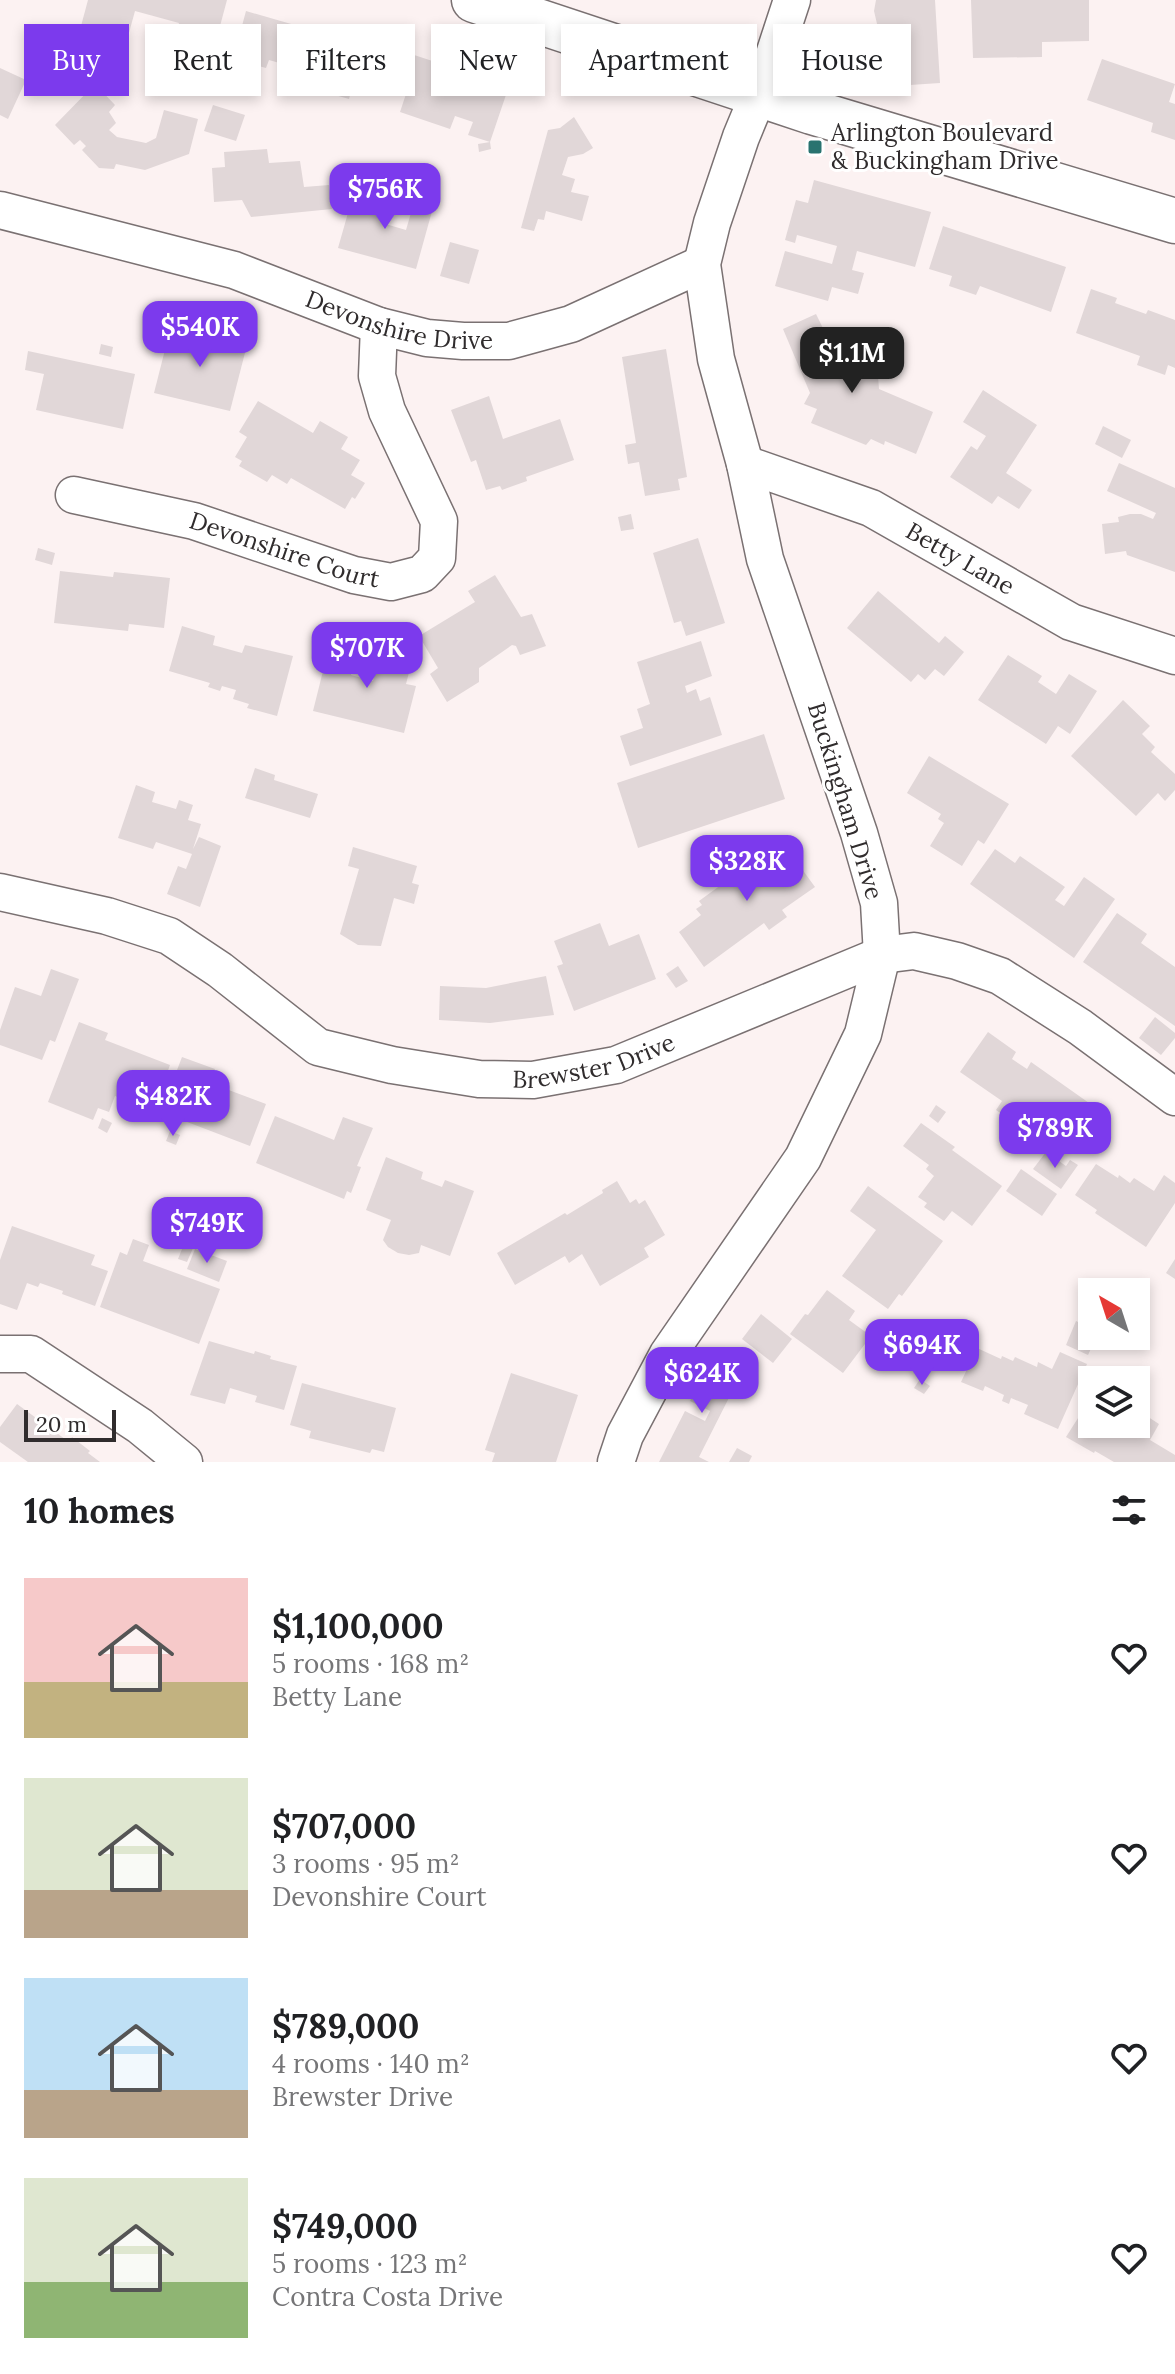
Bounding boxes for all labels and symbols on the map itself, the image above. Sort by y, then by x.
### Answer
place label: Arlington Boulevard & Buckingham Drive [830,117,1058,176]
marker: Arlington Boulevard & Buckingham Drive [806,138,824,156]
pin: $756K [329,163,441,231]
street label: Devonshire Drive [301,283,493,356]
pin: $540K [144,301,256,369]
pin: $1.1M [796,327,908,395]
street label: Devonshire Court [185,505,383,595]
street label: Betty Lane [901,515,1020,602]
pin: $707K [311,622,423,690]
street label: Buckingham Drive [801,699,890,903]
pin: $328K [691,835,803,903]
street label: Brewster Drive [512,1026,679,1095]
pin: $482K [117,1070,229,1138]
pin: $789K [999,1102,1111,1170]
pin: $749K [151,1197,263,1265]
north arrow [1078,1278,1150,1350]
pin: $694K [866,1319,978,1387]
pin: $624K [646,1347,758,1415]
scale bar [24,1406,116,1442]

